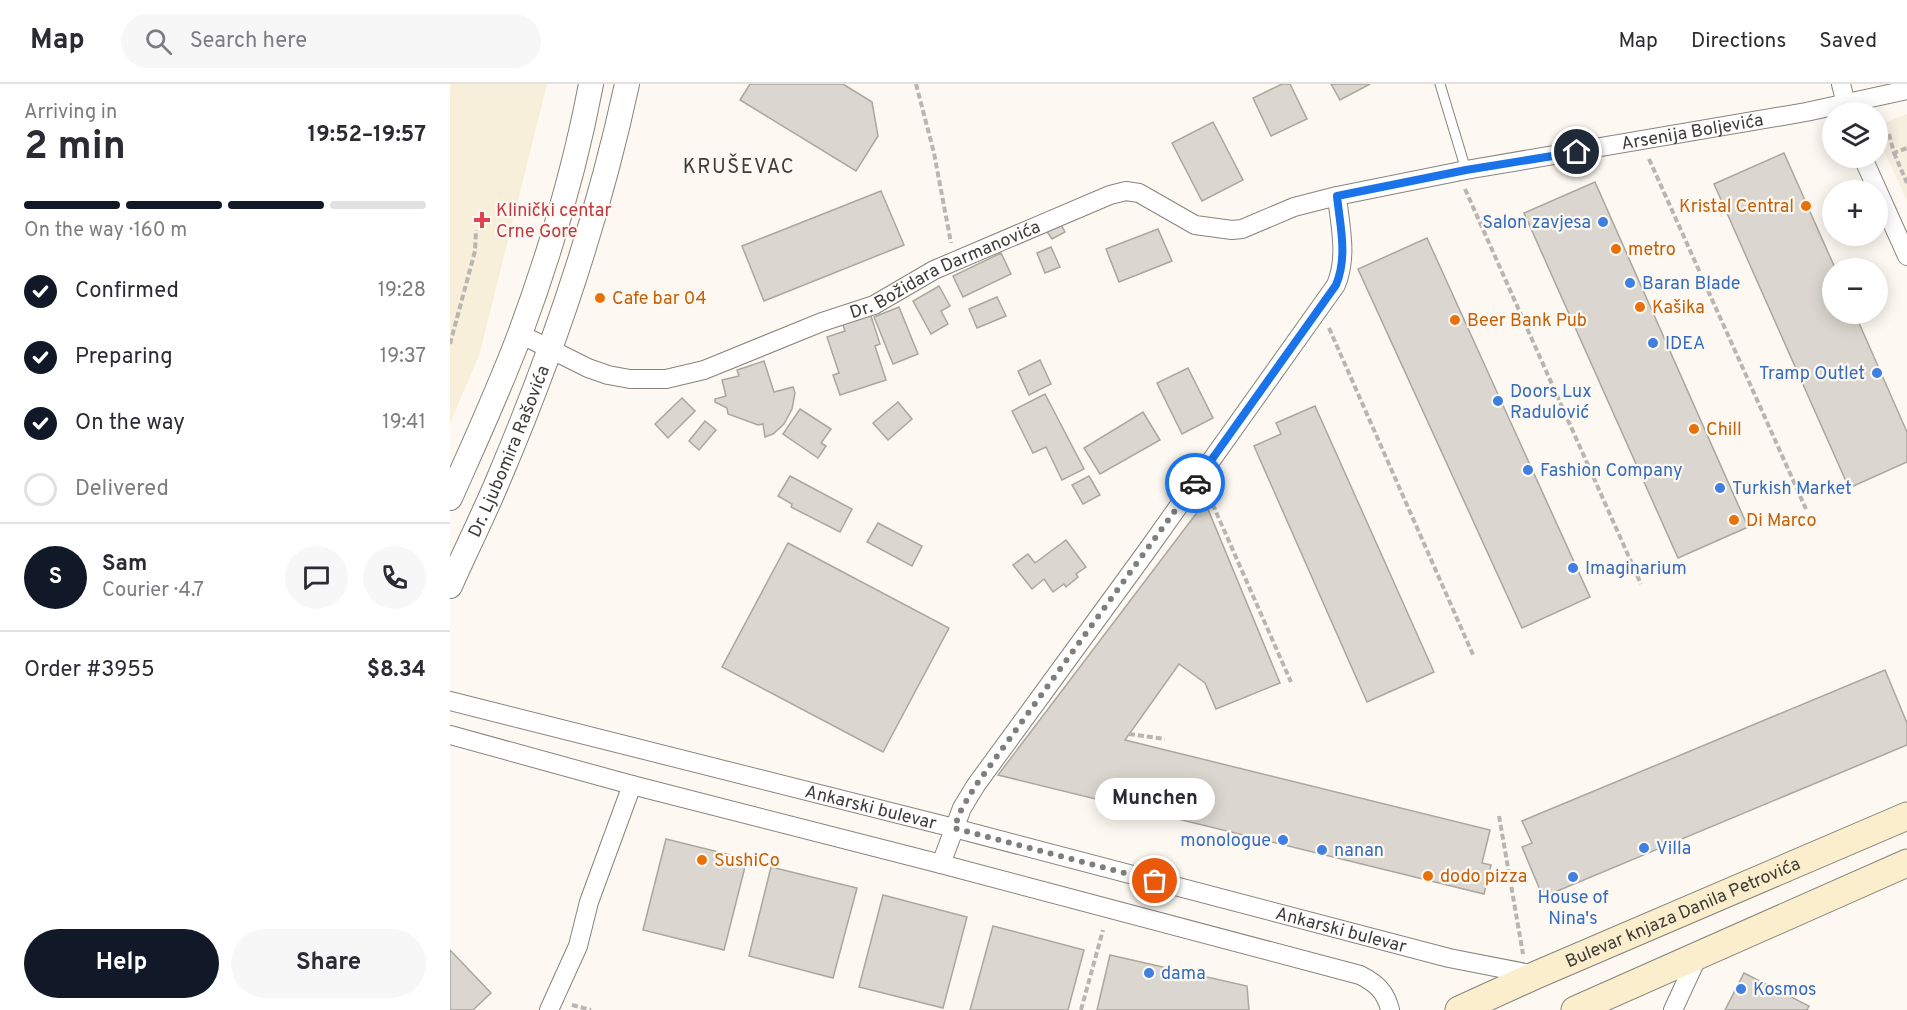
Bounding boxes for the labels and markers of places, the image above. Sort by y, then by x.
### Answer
pin [1551,126,1602,177]
place label: Kristal Central [1679,196,1794,219]
marker: Kristal Central [1799,199,1813,213]
place label: Klinički centar Crne Gore [496,200,611,244]
marker: Klinički centar Crne Gore [473,211,491,229]
place label: Salon zavjesa [1482,212,1591,235]
marker: Salon zavjesa [1596,215,1610,229]
place label: metro [1628,239,1676,262]
marker: metro [1609,242,1623,256]
place label: Baran Blade [1642,273,1740,296]
marker: Baran Blade [1623,276,1637,290]
place label: Cafe bar 04 [612,288,707,311]
marker: Cafe bar 04 [593,291,607,305]
place label: Kašika [1652,297,1705,320]
marker: Kašika [1633,300,1647,314]
place label: Beer Bank Pub [1467,310,1587,333]
marker: Beer Bank Pub [1448,313,1462,327]
place label: IDEA [1665,333,1705,356]
marker: IDEA [1646,336,1660,350]
place label: Tramp Outlet [1759,363,1865,386]
marker: Tramp Outlet [1870,366,1884,380]
place label: Doors Lux Radulović [1510,381,1592,425]
marker: Doors Lux Radulović [1491,394,1505,408]
place label: Chill [1706,419,1742,442]
marker: Chill [1687,422,1701,436]
place label: Fashion Company [1540,460,1683,483]
marker: Fashion Company [1521,463,1535,477]
place label: Turkish Market [1732,478,1852,501]
marker: Turkish Market [1713,481,1727,495]
place label: Di Marco [1746,510,1816,533]
marker: Di Marco [1727,513,1741,527]
place label: Imaginarium [1585,558,1687,581]
marker: Imaginarium [1566,561,1580,575]
callout: Munchen [1095,779,1215,821]
place label: monologue [1180,830,1271,853]
marker: monologue [1276,833,1290,847]
place label: Villa [1656,838,1691,861]
place label: nanan [1334,840,1384,863]
marker: Villa [1637,841,1651,855]
marker: nanan [1315,843,1329,857]
place label: SushiCo [714,850,780,873]
marker: SushiCo [695,853,709,867]
pin [1129,855,1180,906]
place label: dodo pizza [1440,866,1527,889]
marker: dodo pizza [1421,869,1435,883]
marker: House of Nina's [1566,870,1580,884]
place label: House of Nina's [1538,887,1608,931]
place label: dama [1161,963,1206,986]
marker: dama [1142,966,1156,980]
place label: Kosmos [1753,979,1817,1002]
marker: Kosmos [1734,982,1748,996]

